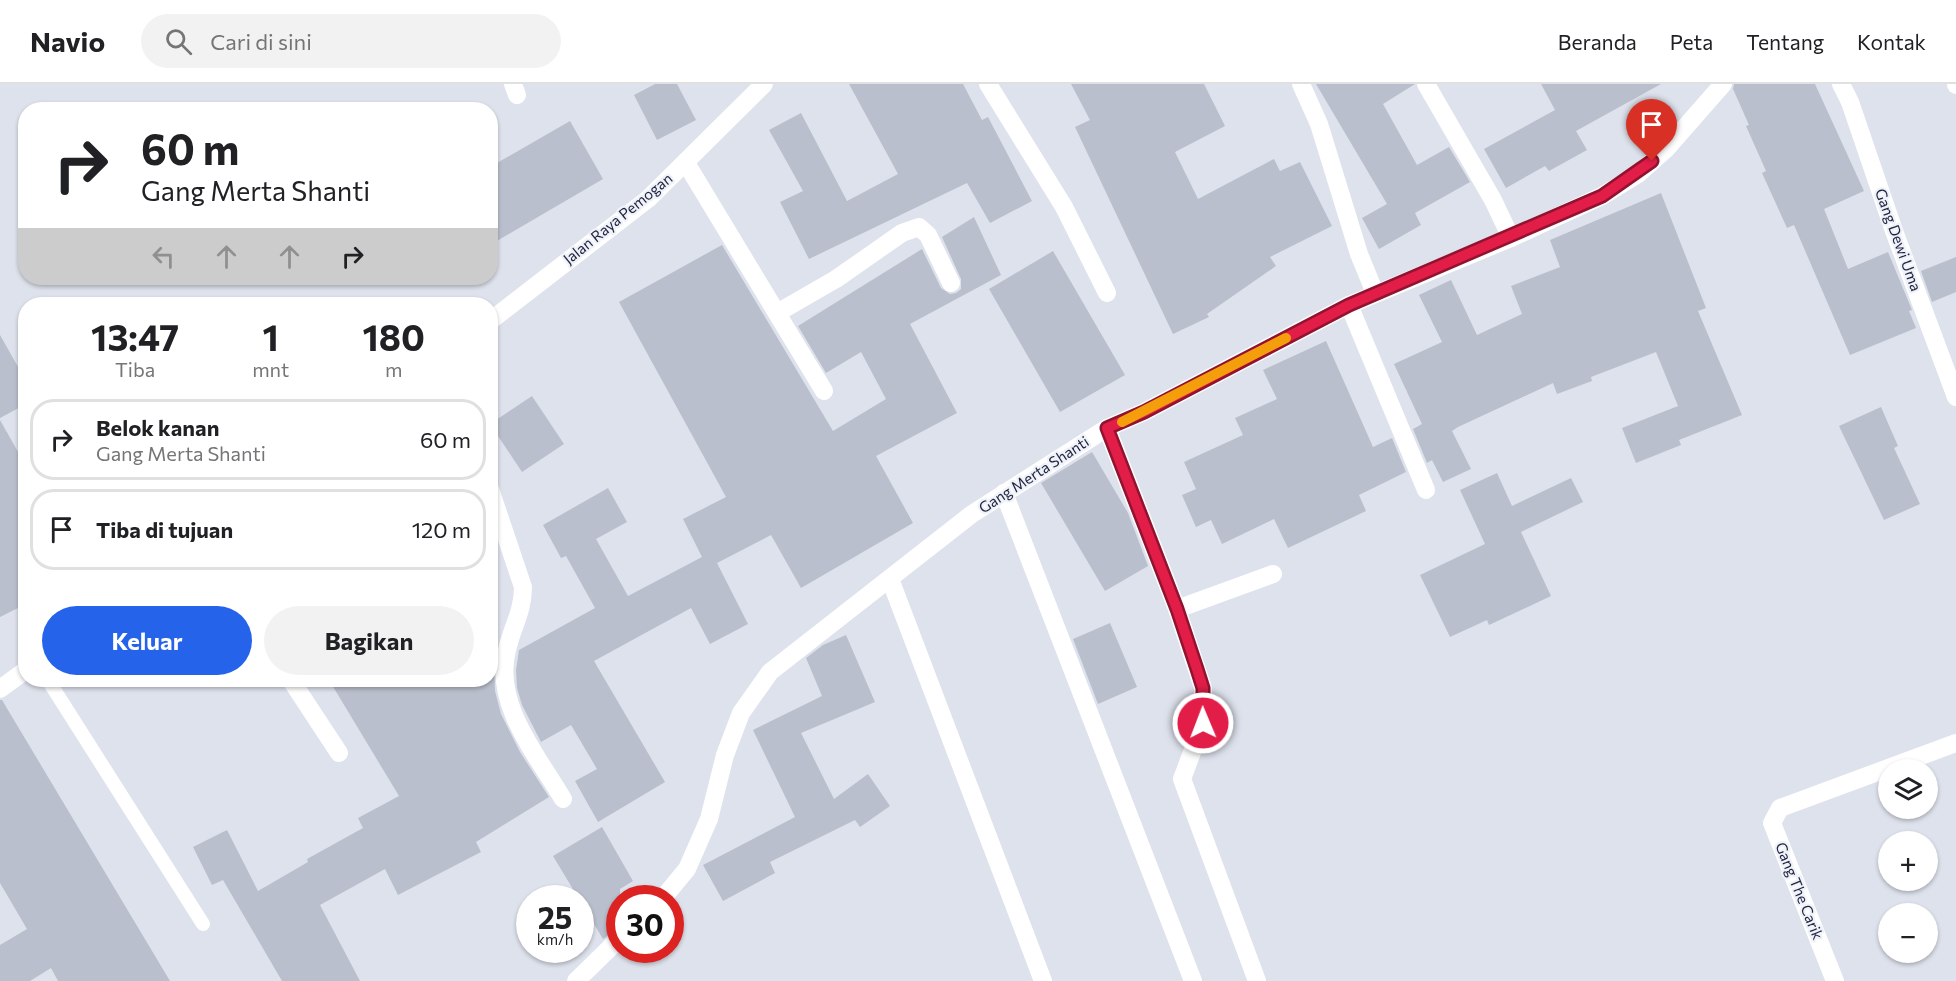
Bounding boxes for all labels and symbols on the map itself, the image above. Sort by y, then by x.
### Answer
pin [1626,99,1677,161]
street label: Jalan Raya Pemogan [559,169,675,268]
street label: Gang Dewi Uma [1872,186,1926,293]
street label: Gang Merta Shanti [975,432,1092,516]
position arrow [1171,691,1235,755]
street label: Gang The Carik [1772,839,1828,942]
speed limit sign: 30 [606,885,684,963]

